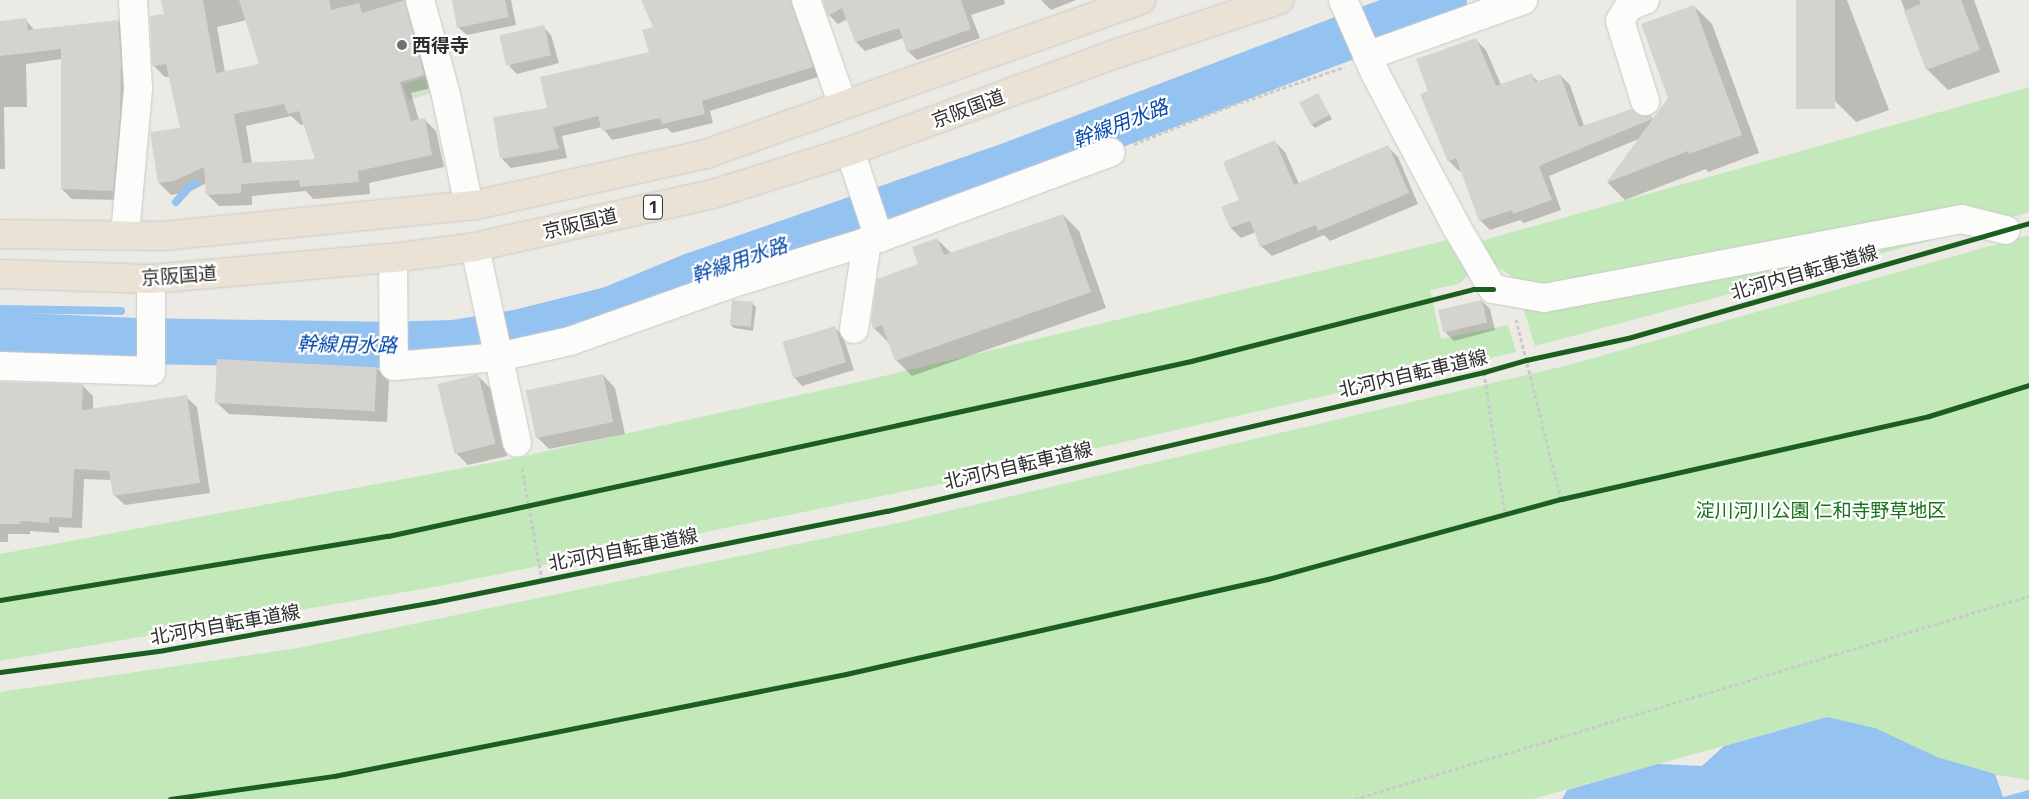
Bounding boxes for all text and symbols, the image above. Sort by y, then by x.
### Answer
place label: 西得寺 [412,34,469,56]
marker: 西得寺 [396,39,408,51]
street label: 京阪国道 [928,84,1008,132]
water label: 幹線用水路 [1069,94,1171,152]
road number: 1 [642,192,664,222]
street label: 京阪国道 [540,203,620,243]
water label: 幹線用水路 [688,232,790,288]
street label: 北河内自転車道線 [1728,240,1880,304]
street label: 京阪国道 [140,261,218,289]
water label: 幹線用水路 [297,331,397,357]
street label: 北河内自転車道線 [1336,345,1490,401]
street label: 北河内自転車道線 [941,437,1095,493]
park label: 淀川河川公園 仁和寺野草地区 [1695,499,1947,521]
street label: 北河内自転車道線 [546,523,700,575]
street label: 北河内自転車道線 [148,600,302,648]

